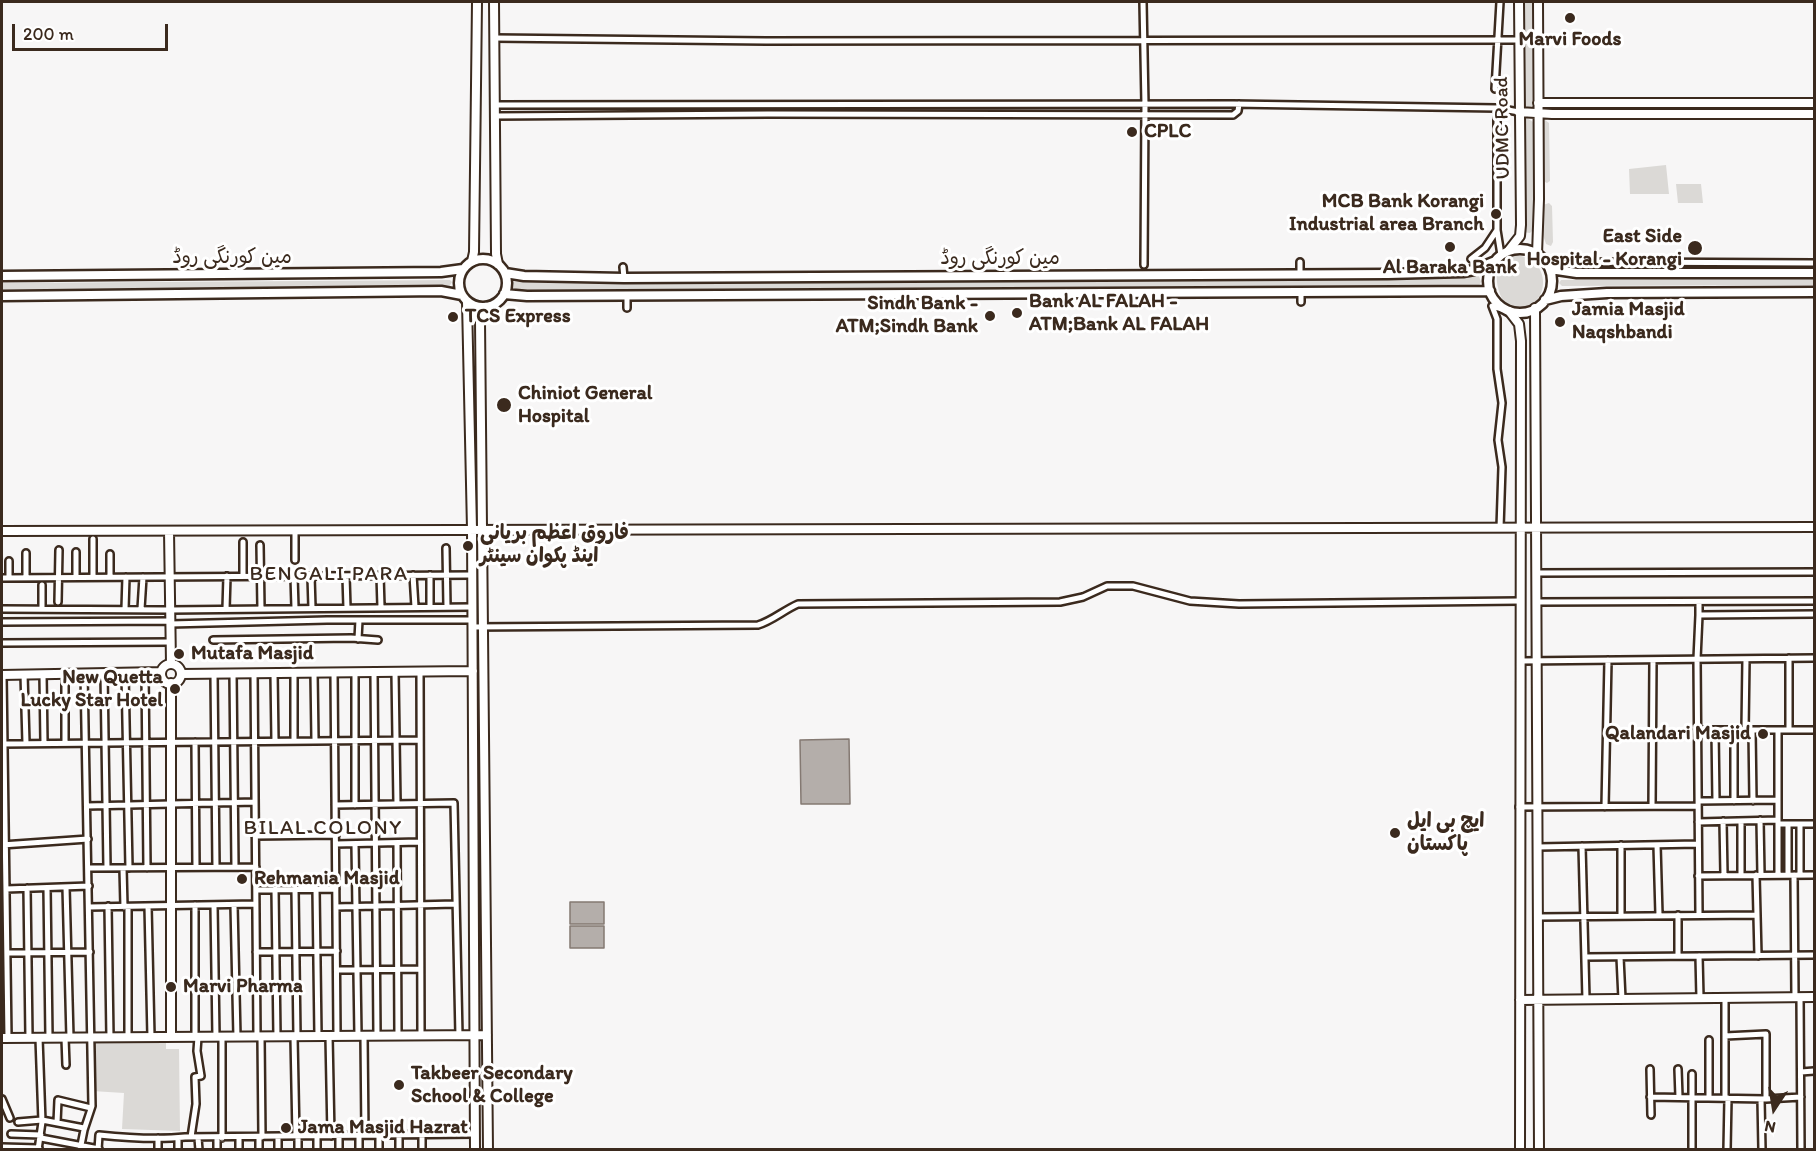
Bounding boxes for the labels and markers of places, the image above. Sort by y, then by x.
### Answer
marker: Marvi Foods [1563,11,1577,25]
place label: Marvi Foods [1519,28,1621,52]
place label: CPLC [1144,120,1191,144]
marker: CPLC [1125,125,1139,139]
place label: MCB Bank Korangi Industrial area Branch [1289,190,1484,237]
marker: MCB Bank Korangi Industrial area Branch [1489,207,1503,221]
place label: East Side Hospital - Korangi [1527,225,1682,272]
marker: East Side Hospital - Korangi [1686,239,1704,257]
marker: Al Baraka Bank [1443,240,1457,254]
place label: Al Baraka Bank [1383,256,1517,280]
place label: Bank AL FALAH - ATM;Bank AL FALAH [1029,290,1209,337]
place label: Sindh Bank - ATM;Sindh Bank [836,292,978,339]
place label: Jamia Masjid Naqshbandi [1572,298,1685,345]
place label: TCS Express [465,305,571,329]
marker: Bank AL FALAH - ATM;Bank AL FALAH [1010,306,1024,320]
marker: Sindh Bank - ATM;Sindh Bank [983,309,997,323]
marker: TCS Express [446,310,460,324]
marker: Jamia Masjid Naqshbandi [1553,315,1567,329]
place label: Chiniot General Hospital [518,382,652,429]
marker: Chiniot General Hospital [495,396,513,414]
place label: فاروق اعظم بریانی اینڈ پکوان سینٹر [480,522,629,569]
marker: فاروق اعظم بریانی اینڈ پکوان سینٹر [461,539,475,553]
place label: Mutafa Masjid [191,642,314,666]
marker: Mutafa Masjid [172,647,186,661]
place label: New Quetta Lucky Star Hotel [21,666,163,713]
marker: New Quetta Lucky Star Hotel [168,682,182,696]
place label: Qalandari Masjid [1605,722,1751,746]
marker: Qalandari Masjid [1756,727,1770,741]
place label: ایچ بی ایل پاکستان [1407,810,1484,857]
marker: ایچ بی ایل پاکستان [1388,826,1402,840]
place label: Rehmania Masjid [254,867,400,891]
marker: Rehmania Masjid [235,872,249,886]
place label: Marvi Pharma [183,975,303,999]
marker: Marvi Pharma [164,980,178,994]
place label: Takbeer Secondary School & College [411,1062,573,1109]
marker: Takbeer Secondary School & College [392,1078,406,1092]
place label: Jama Masjid Hazrat [298,1116,468,1140]
marker: Jama Masjid Hazrat [279,1121,293,1135]

